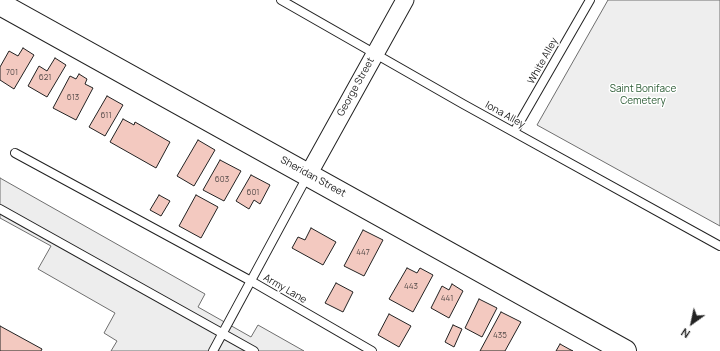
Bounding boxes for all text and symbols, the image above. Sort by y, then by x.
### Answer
street label: White Alley [525,36,561,86]
street label: George Street [335,56,377,118]
house number: 701 [6,68,18,78]
house number: 621 [39,73,51,83]
park label: Saint Boniface Cemetery [610,83,676,106]
house number: 613 [67,93,79,103]
street label: Iona Alley [483,99,527,131]
house number: 611 [100,111,112,121]
street label: Sheridan Street [278,154,348,200]
house number: 603 [215,175,229,185]
house number: 601 [247,188,259,198]
house number: 447 [356,248,370,258]
street label: Army Lane [261,272,309,306]
house number: 443 [404,282,418,292]
house number: 441 [441,294,453,304]
north arrow [672,303,712,343]
text: N [678,325,693,342]
house number: 435 [493,331,507,341]

